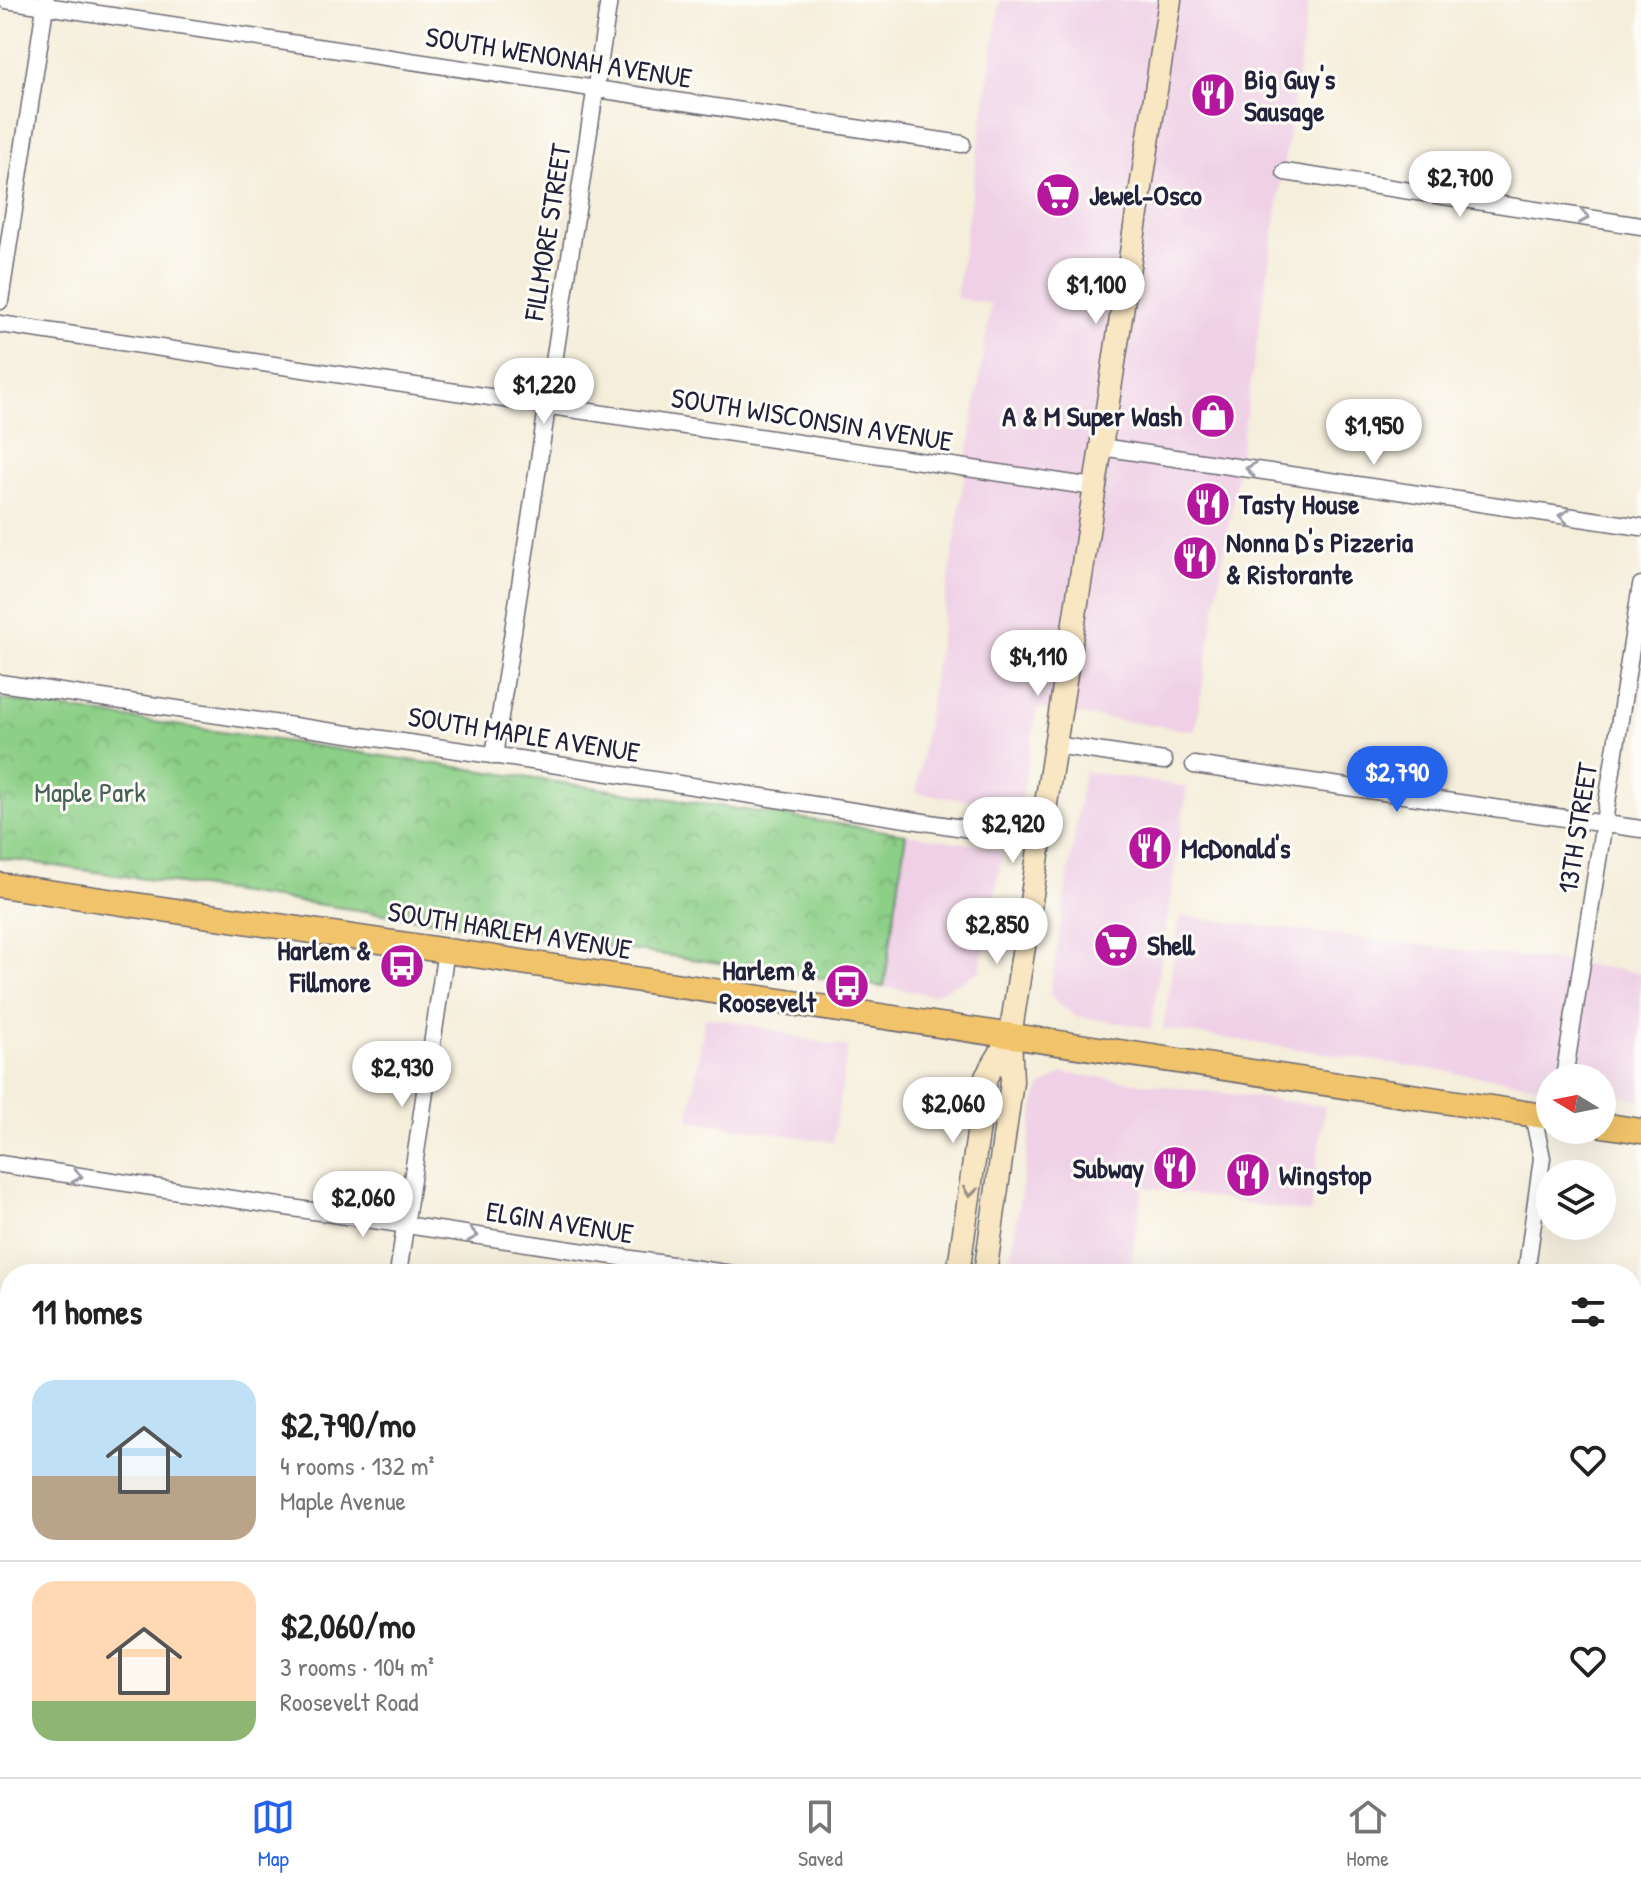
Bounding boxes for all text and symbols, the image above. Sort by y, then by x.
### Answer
street label: SOUTH WENONAH AVENUE [423,17,695,97]
place label: Big Guy's Sausage [1244,60,1335,131]
restaurant icon: Big Guy's Sausage [1189,71,1237,119]
street label: FILLMORE STREET [514,140,580,324]
pin: $2,700 [1395,151,1525,219]
text: $2,700 [1427,159,1493,194]
supermarket icon: Jewel-Osco [1034,171,1082,219]
place label: Jewel-Osco [1089,176,1203,214]
one-way arrow [1577,208,1590,225]
pin: $1,100 [1031,258,1161,326]
text: $1,100 [1066,266,1126,301]
pin: $1,220 [479,358,609,426]
text: $1,220 [512,366,576,401]
street label: SOUTH WISCONSIN AVENUE [669,378,955,460]
shop icon: A & M Super Wash [1189,392,1237,440]
place label: A & M Super Wash [1002,397,1182,436]
pin: $1,950 [1309,399,1439,467]
text: $1,950 [1344,407,1404,442]
one-way arrow [1244,461,1258,478]
restaurant icon: Tasty House [1184,480,1232,528]
place label: Tasty House [1238,485,1360,524]
one-way arrow [1557,508,1571,525]
place label: Nonna D's Pizzeria & Ristorante [1226,523,1413,593]
restaurant icon: Nonna D's Pizzeria & Ristorante [1171,534,1219,582]
pin: $4,110 [973,630,1103,698]
text: $4,110 [1009,638,1067,673]
street label: SOUTH MAPLE AVENUE [405,697,643,771]
pin: $2,790 [1332,746,1462,814]
text: $2,790 [1365,754,1429,789]
street label: 13TH STREET [1548,759,1606,896]
park label: Maple Park [34,773,146,811]
pin: $2,920 [948,797,1078,865]
text: $2,920 [981,805,1045,840]
restaurant icon: McDonald's [1126,824,1174,872]
place label: McDonald's [1181,829,1291,867]
street label: SOUTH HARLEM AVENUE [385,892,635,968]
pin: $2,850 [932,898,1062,966]
text: $2,850 [965,906,1029,941]
supermarket icon: Shell [1092,921,1140,969]
place label: Shell [1147,926,1196,964]
place label: Harlem & Fillmore [277,931,372,1001]
bus stop icon: Harlem & Fillmore [378,942,426,990]
place label: Harlem & Roosevelt [719,951,817,1021]
bus stop icon: Harlem & Roosevelt [823,962,871,1010]
pin: $2,930 [337,1041,467,1109]
text: $2,930 [370,1049,434,1084]
north arrow [1536,1064,1616,1144]
map controls [1536,1064,1616,1240]
pin: $2,060 [888,1077,1018,1145]
text: $2,060 [921,1085,985,1120]
restaurant icon: Subway [1151,1144,1199,1192]
place label: Subway [1073,1149,1144,1188]
restaurant icon: Wingstop [1224,1151,1272,1199]
place label: Wingstop [1279,1156,1372,1195]
button: layers [1536,1160,1616,1240]
one-way arrow [70,1167,84,1184]
pin: $2,060 [298,1171,428,1239]
text: $2,060 [331,1179,395,1214]
one-way arrow [962,1185,979,1199]
street label: ELGIN AVENUE [484,1192,636,1252]
one-way arrow [466,1226,480,1243]
text: 11 homes [32,1289,142,1335]
icon: filters [1566,1290,1610,1334]
text: $2,790/mo [280,1402,416,1448]
icon: home [96,1412,192,1508]
icon: heart [1566,1438,1610,1482]
text: 4 rooms · 132 m² [280,1448,434,1483]
text: Maple Avenue [280,1483,406,1518]
text: $2,060/mo [280,1603,415,1649]
icon: home [96,1613,192,1709]
icon: heart [1566,1639,1610,1683]
text: 3 rooms · 104 m² [280,1649,434,1684]
text: Roosevelt Road [280,1684,418,1719]
tab: Map [251,1795,295,1873]
tab: Saved [798,1795,843,1873]
tab: Home [1346,1795,1390,1873]

